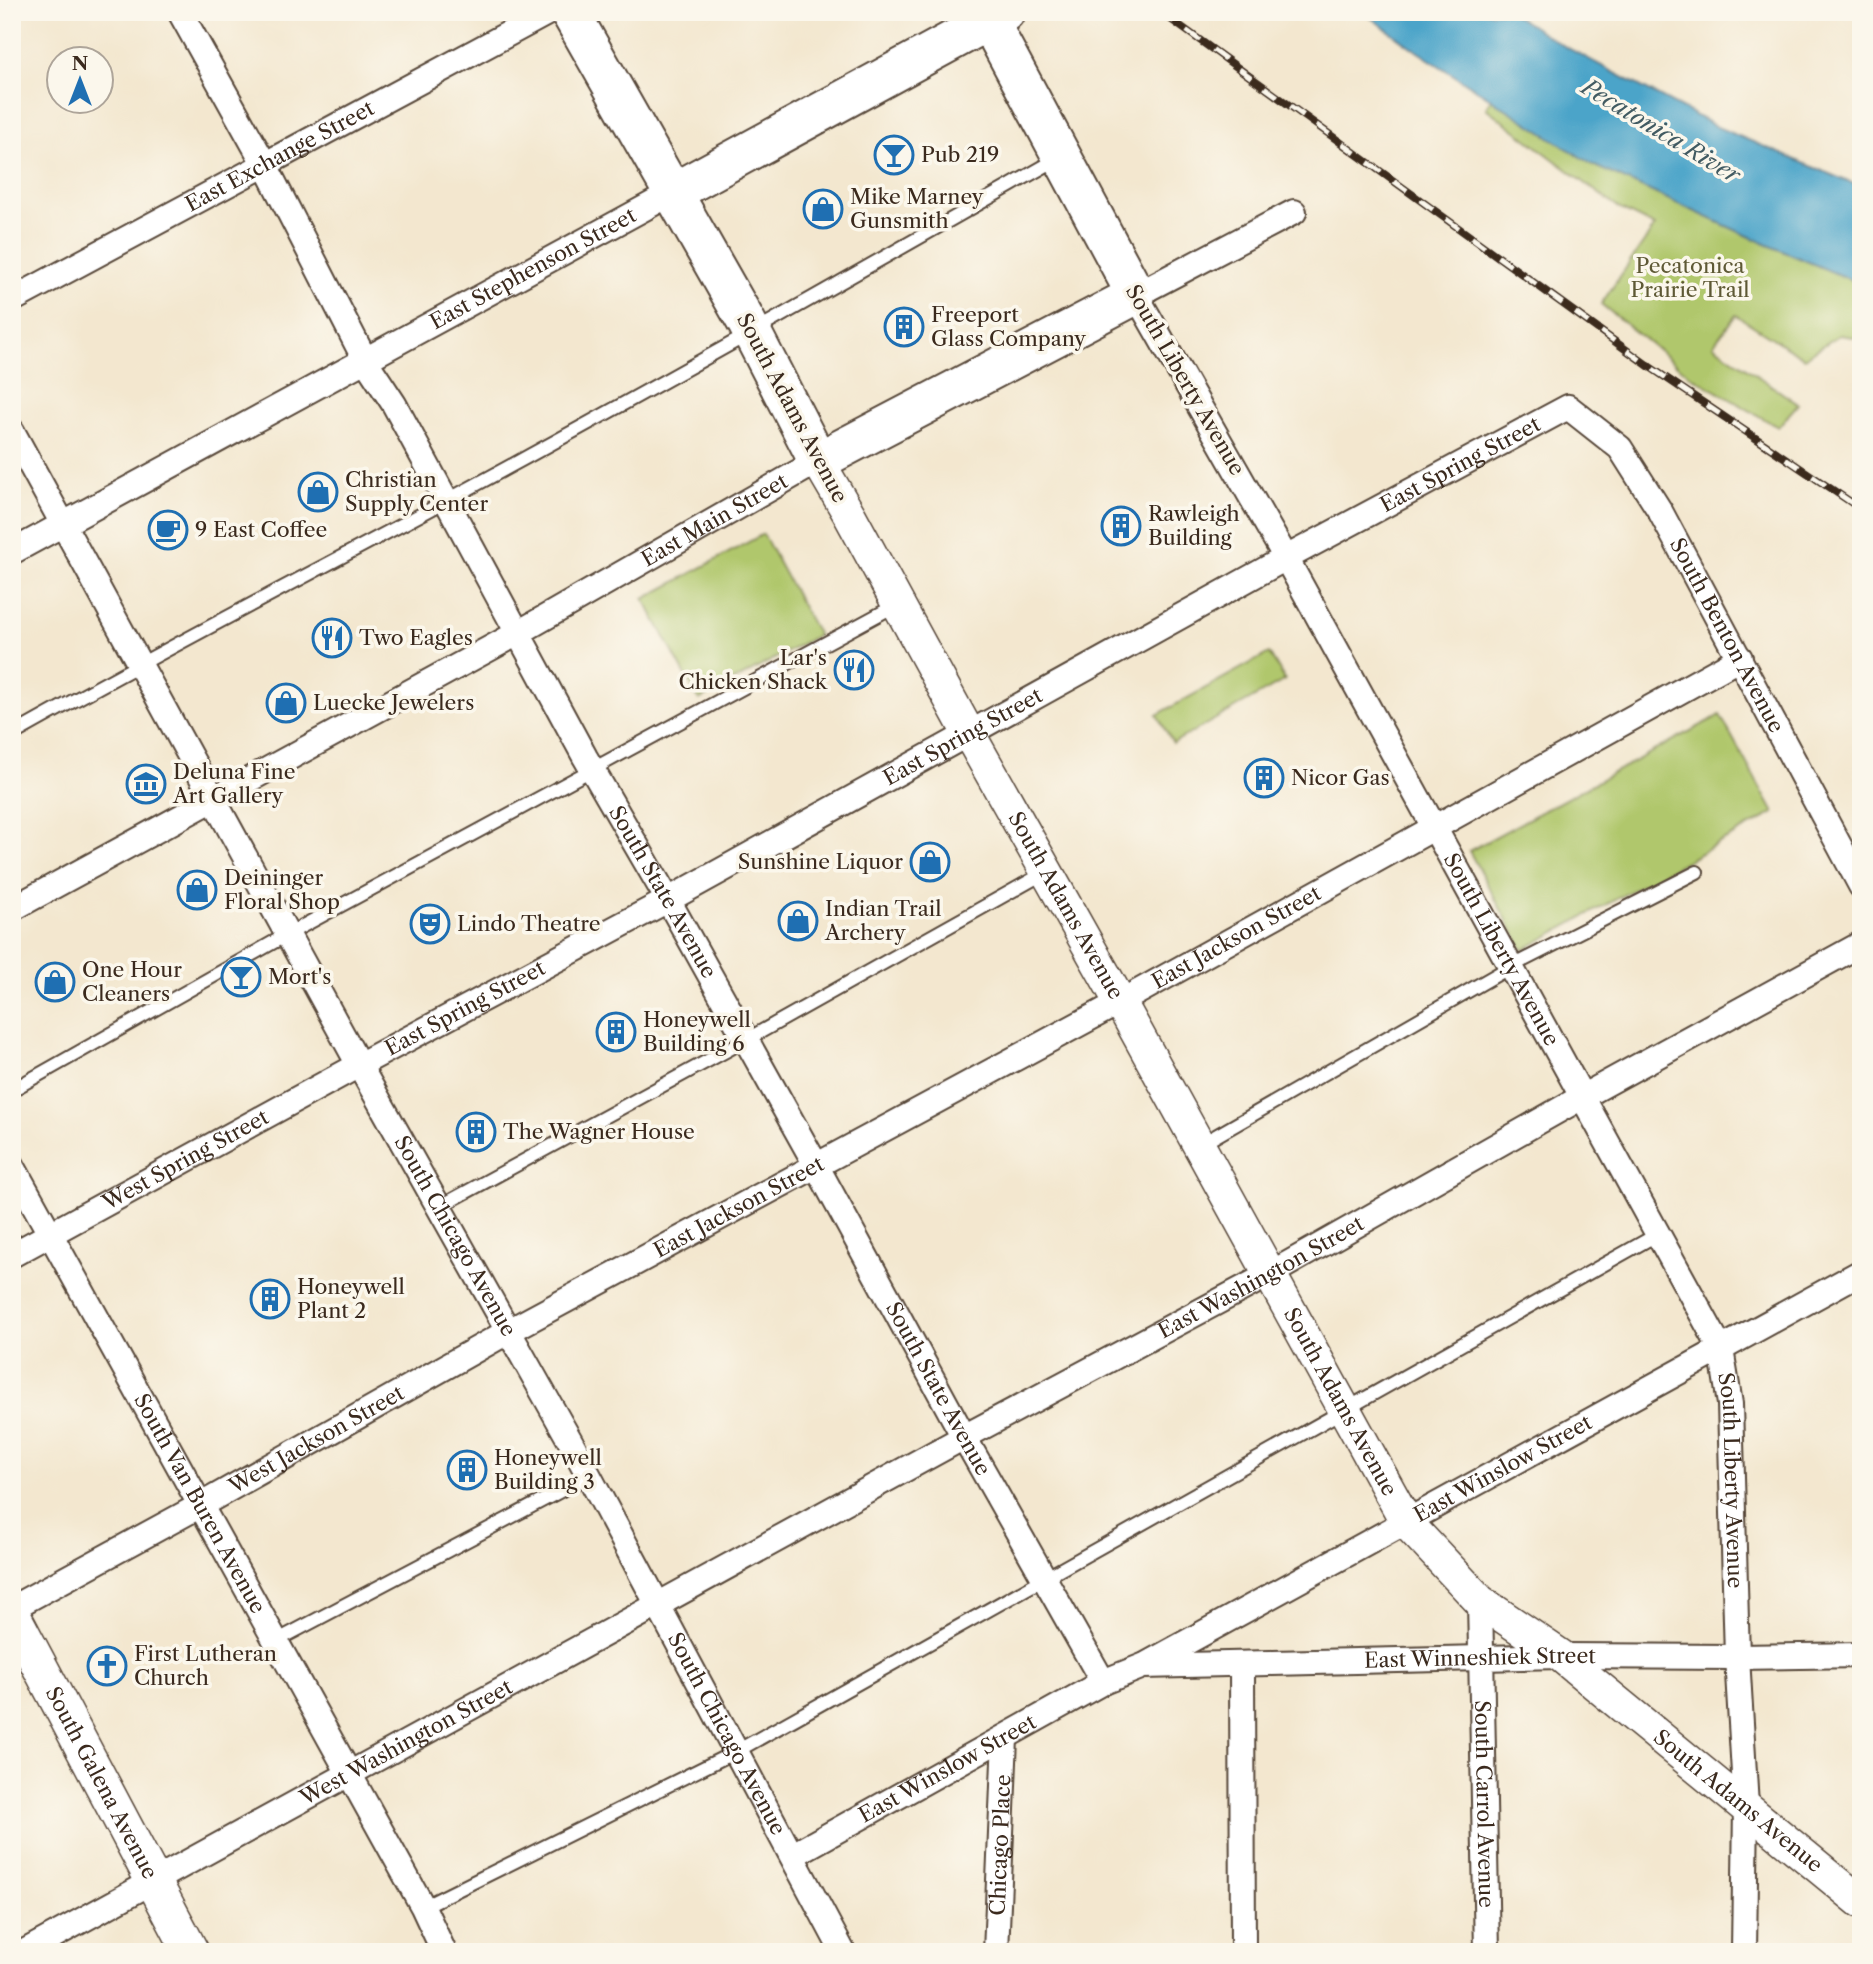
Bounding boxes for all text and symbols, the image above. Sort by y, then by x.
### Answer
north arrow [46,46,116,116]
text: N [72,52,88,75]
water label: Pecatonica River [1575,72,1746,190]
street label: East Exchange Street [181,95,379,217]
bar icon: Pub 219 [873,134,915,176]
place label: Pub 219 [921,142,999,167]
place label: Mike Marney Gunsmith [850,184,984,233]
shop icon: Mike Marney Gunsmith [802,188,844,230]
street label: East Stephenson Street [425,202,641,334]
park label: Pecatonica Prairie Trail [1630,253,1750,302]
street label: South Liberty Avenue [1121,280,1250,479]
place label: Freeport Glass Company [931,302,1086,351]
building icon: Freeport Glass Company [883,306,925,348]
street label: South Adams Avenue [732,309,853,507]
street label: East Spring Street [1376,411,1545,517]
place label: Christian Supply Center [345,467,488,516]
street label: East Main Street [637,468,792,572]
shop icon: Christian Supply Center [297,471,339,513]
place label: Rawleigh Building [1148,501,1240,550]
building icon: Rawleigh Building [1100,505,1142,547]
cafe icon: 9 East Coffee [147,509,189,551]
place label: 9 East Coffee [195,517,327,542]
street label: South Benton Avenue [1665,533,1789,737]
restaurant icon: Two Eagles [311,617,353,659]
place label: Two Eagles [359,625,473,650]
place label: Lar's Chicken Shack [678,645,828,694]
restaurant icon: Lar's Chicken Shack [833,649,875,691]
shop icon: Luecke Jewelers [265,682,307,724]
street label: East Spring Street [879,682,1047,790]
place label: Luecke Jewelers [313,690,474,715]
building icon: Nicor Gas [1243,757,1285,799]
place label: Deluna Fine Art Gallery [172,759,295,808]
museum icon: Deluna Fine Art Gallery [125,763,167,805]
place label: Nicor Gas [1291,765,1390,790]
street label: South State Avenue [604,801,722,982]
street label: South Adams Avenue [1003,807,1129,1003]
shop icon: Sunshine Liquor [909,841,951,883]
place label: Sunshine Liquor [738,849,903,874]
street label: South Liberty Avenue [1439,849,1565,1050]
place label: Deininger Floral Shop [224,865,340,914]
shop icon: Deininger Floral Shop [176,869,218,911]
street label: East Jackson Street [1147,880,1325,994]
place label: Indian Trail Archery [824,896,941,945]
shop icon: Indian Trail Archery [777,900,819,942]
theatre icon: Lindo Theatre [409,903,451,945]
place label: Lindo Theatre [457,911,600,936]
street label: East Spring Street [381,955,550,1061]
bar icon: Mort's [220,956,262,998]
place label: One Hour Cleaners [82,957,182,1006]
shop icon: One Hour Cleaners [34,961,76,1003]
place label: Mort's [268,964,331,989]
place label: Honeywell Building 6 [643,1007,751,1056]
building icon: Honeywell Building 6 [595,1011,637,1053]
street label: West Spring Street [97,1104,273,1215]
building icon: The Wagner House [455,1111,497,1153]
place label: The Wagner House [503,1119,695,1144]
street label: South Chicago Avenue [389,1131,522,1340]
street label: East Jackson Street [649,1151,828,1263]
street label: East Washington Street [1154,1210,1368,1343]
place label: Honeywell Plant 2 [297,1274,405,1323]
building icon: Honeywell Plant 2 [249,1278,291,1320]
street label: South State Avenue [881,1297,996,1480]
street label: South Adams Avenue [1279,1303,1403,1500]
street label: South Liberty Avenue [1713,1371,1748,1589]
street label: West Jackson Street [224,1380,409,1499]
street label: South Van Buren Avenue [129,1389,271,1618]
street label: East Winslow Street [1409,1409,1596,1527]
place label: Honeywell Building 3 [494,1445,602,1494]
building icon: Honeywell Building 3 [446,1449,488,1491]
street label: South Chicago Avenue [663,1628,791,1839]
place label: First Lutheran Church [134,1641,277,1690]
street label: East Winneshiek Street [1364,1643,1596,1673]
church icon: First Lutheran Church [86,1645,128,1687]
street label: West Washington Street [295,1674,517,1811]
street label: South Galena Avenue [41,1682,163,1883]
street label: South Carrol Avenue [1470,1700,1499,1908]
street label: East Winslow Street [854,1709,1041,1828]
street label: South Adams Avenue [1649,1724,1828,1877]
street label: Chicago Place [985,1774,1015,1916]

